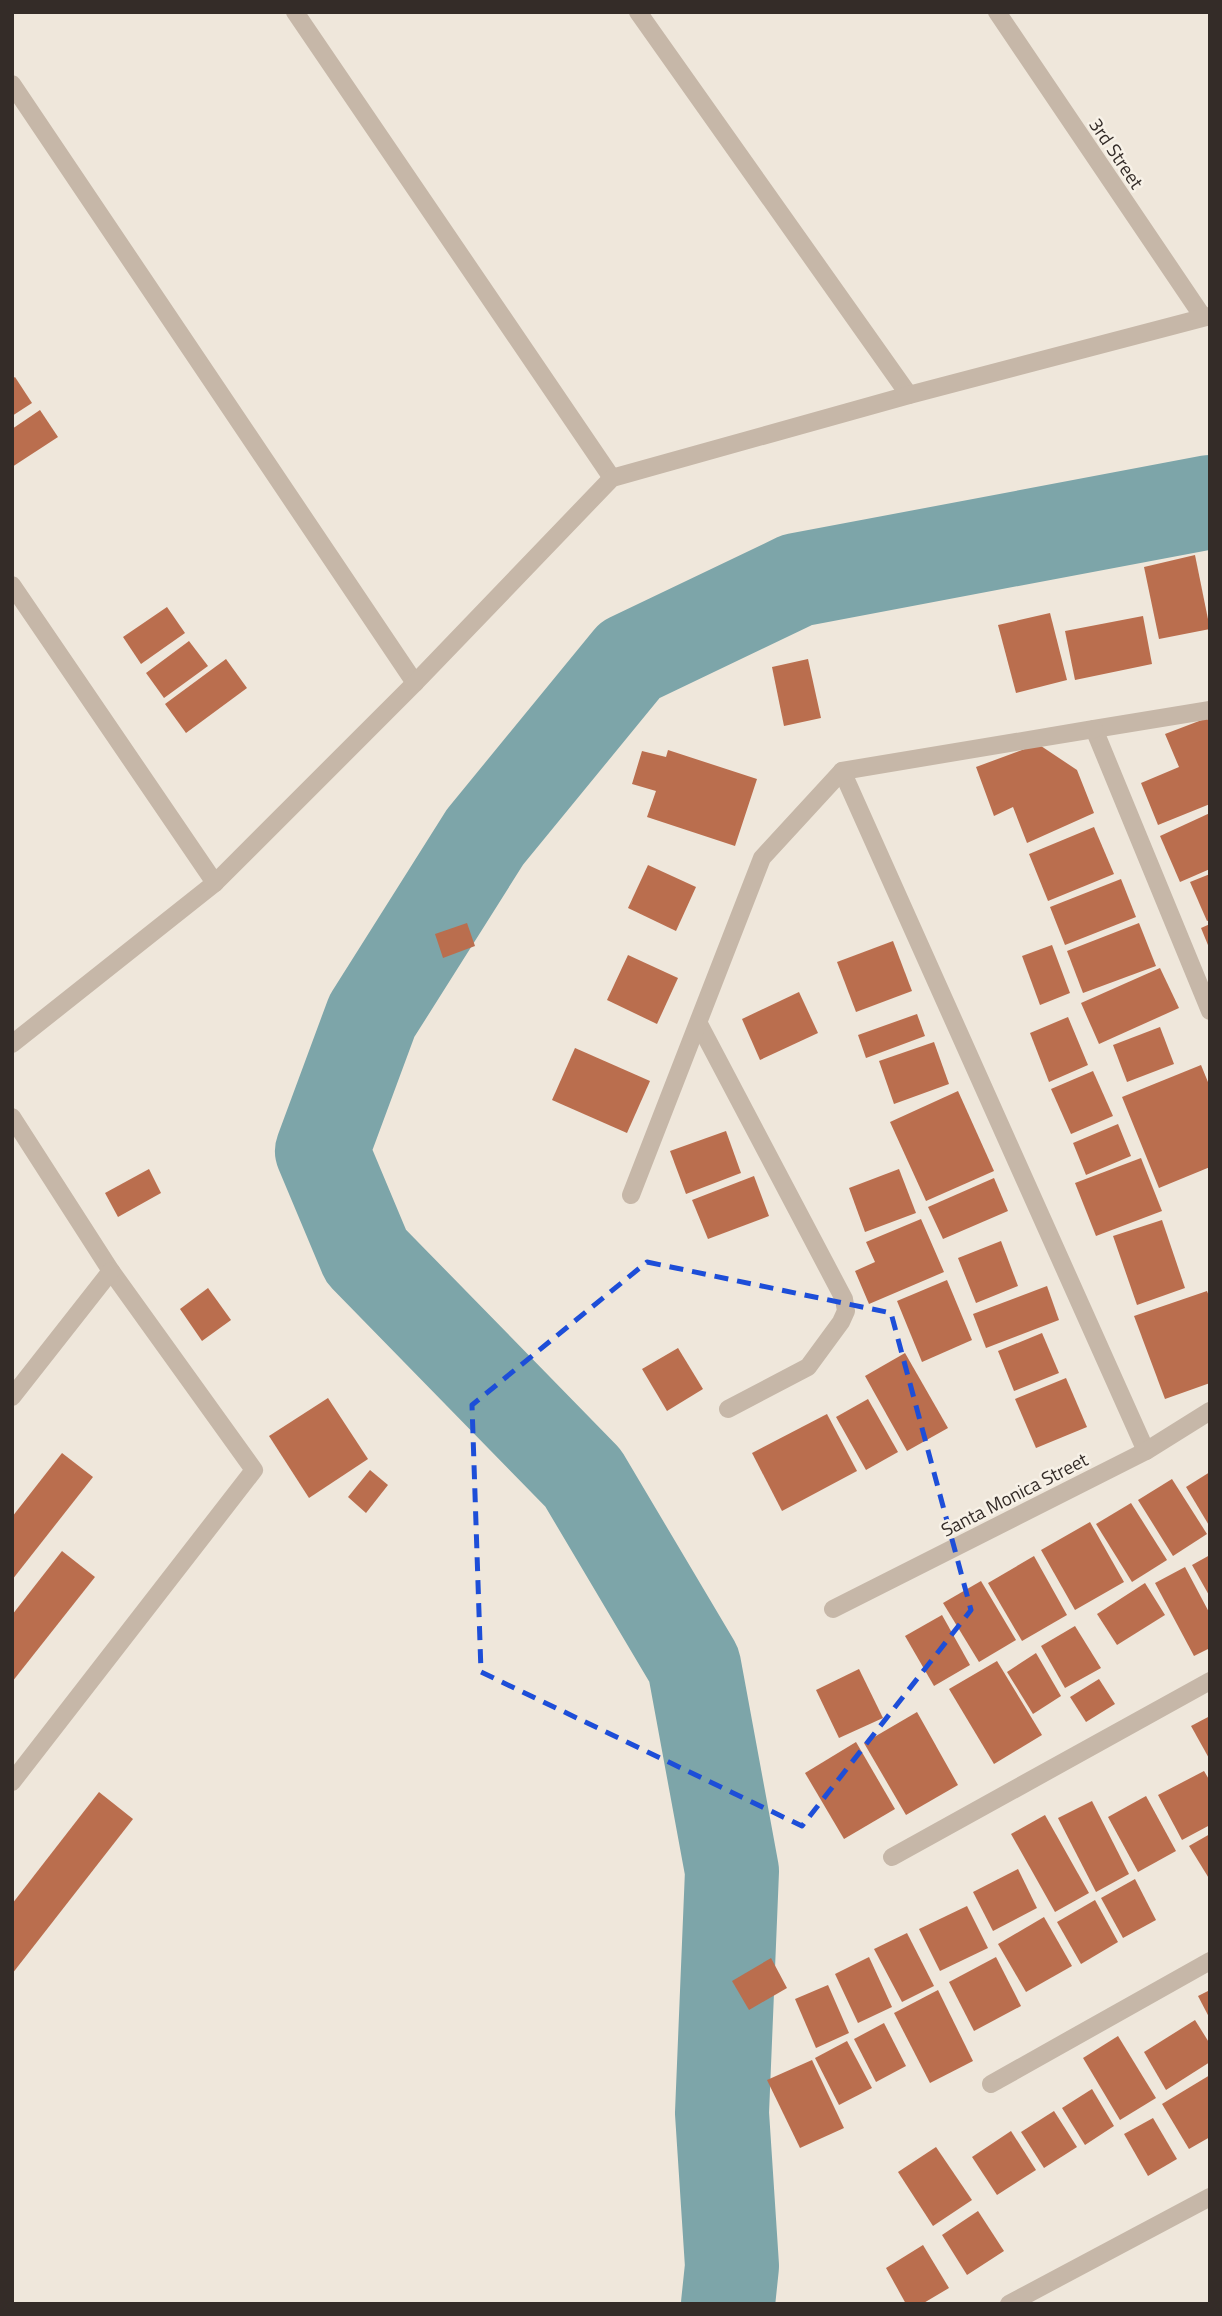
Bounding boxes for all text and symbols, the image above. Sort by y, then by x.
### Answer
street label: 3rd Street [1083,112,1152,195]
street label: Santa Monica Street [935,1444,1093,1544]

